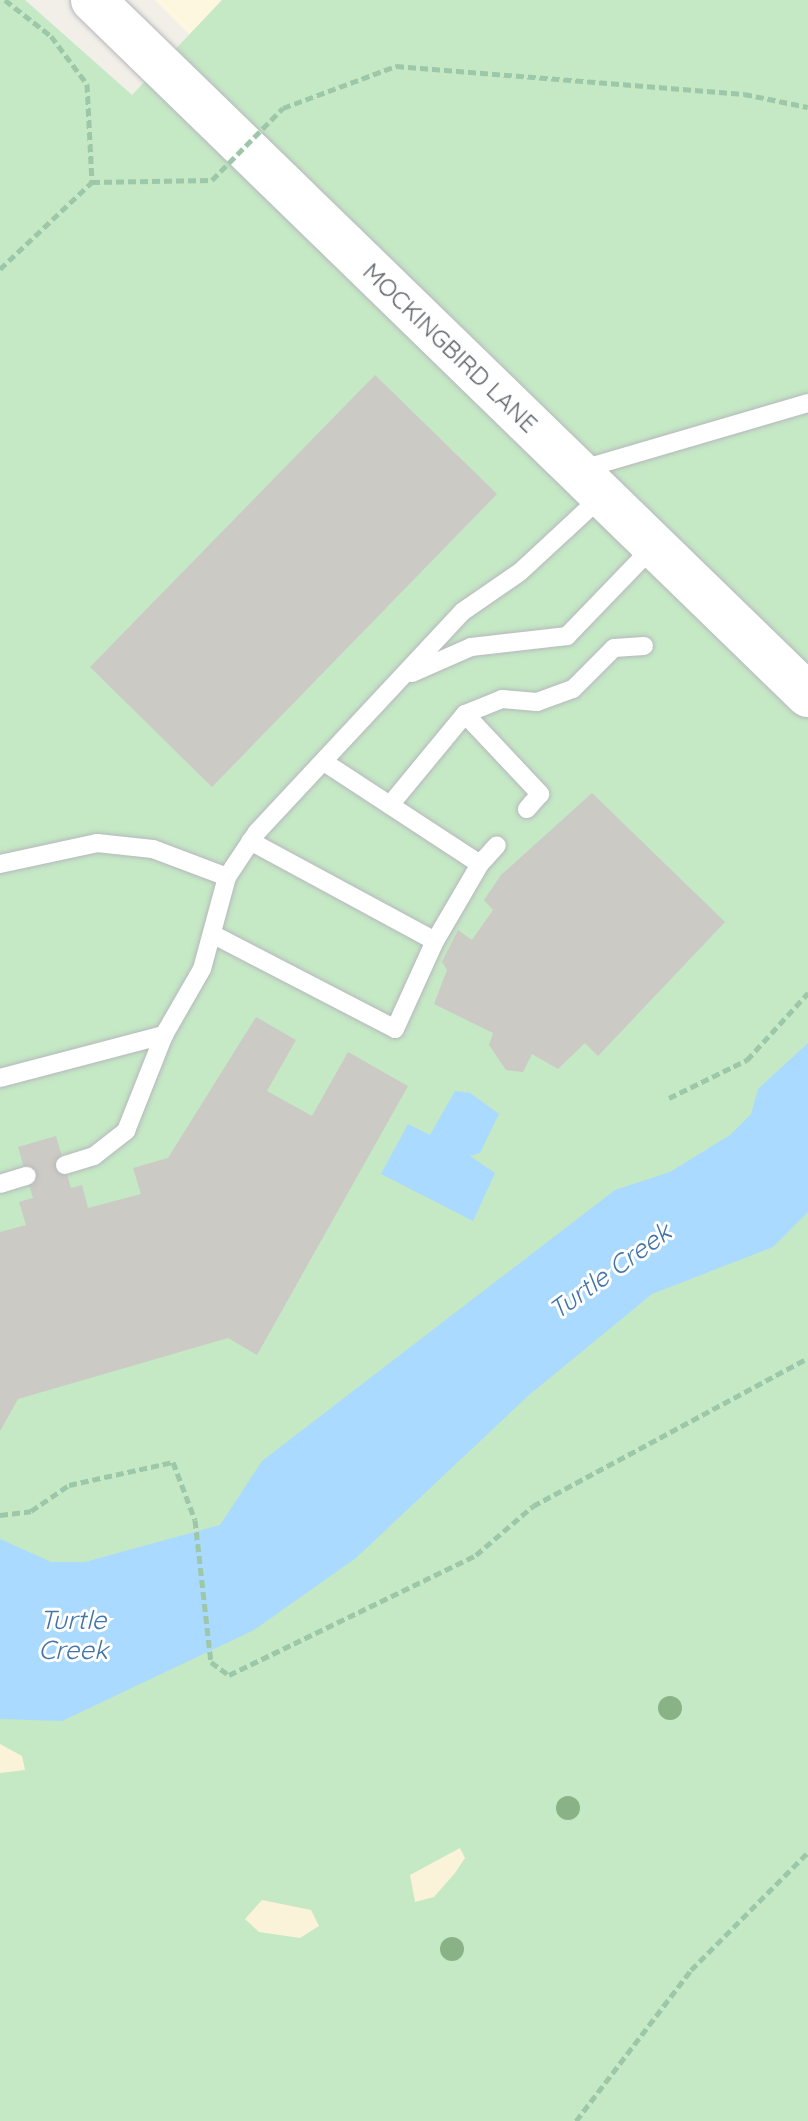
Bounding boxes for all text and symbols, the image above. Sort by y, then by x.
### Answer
street label: MOCKINGBIRD LANE [357,257,543,439]
water label: Turtle Creek [543,1216,677,1326]
water label: Turtle Creek [38,1604,108,1666]

